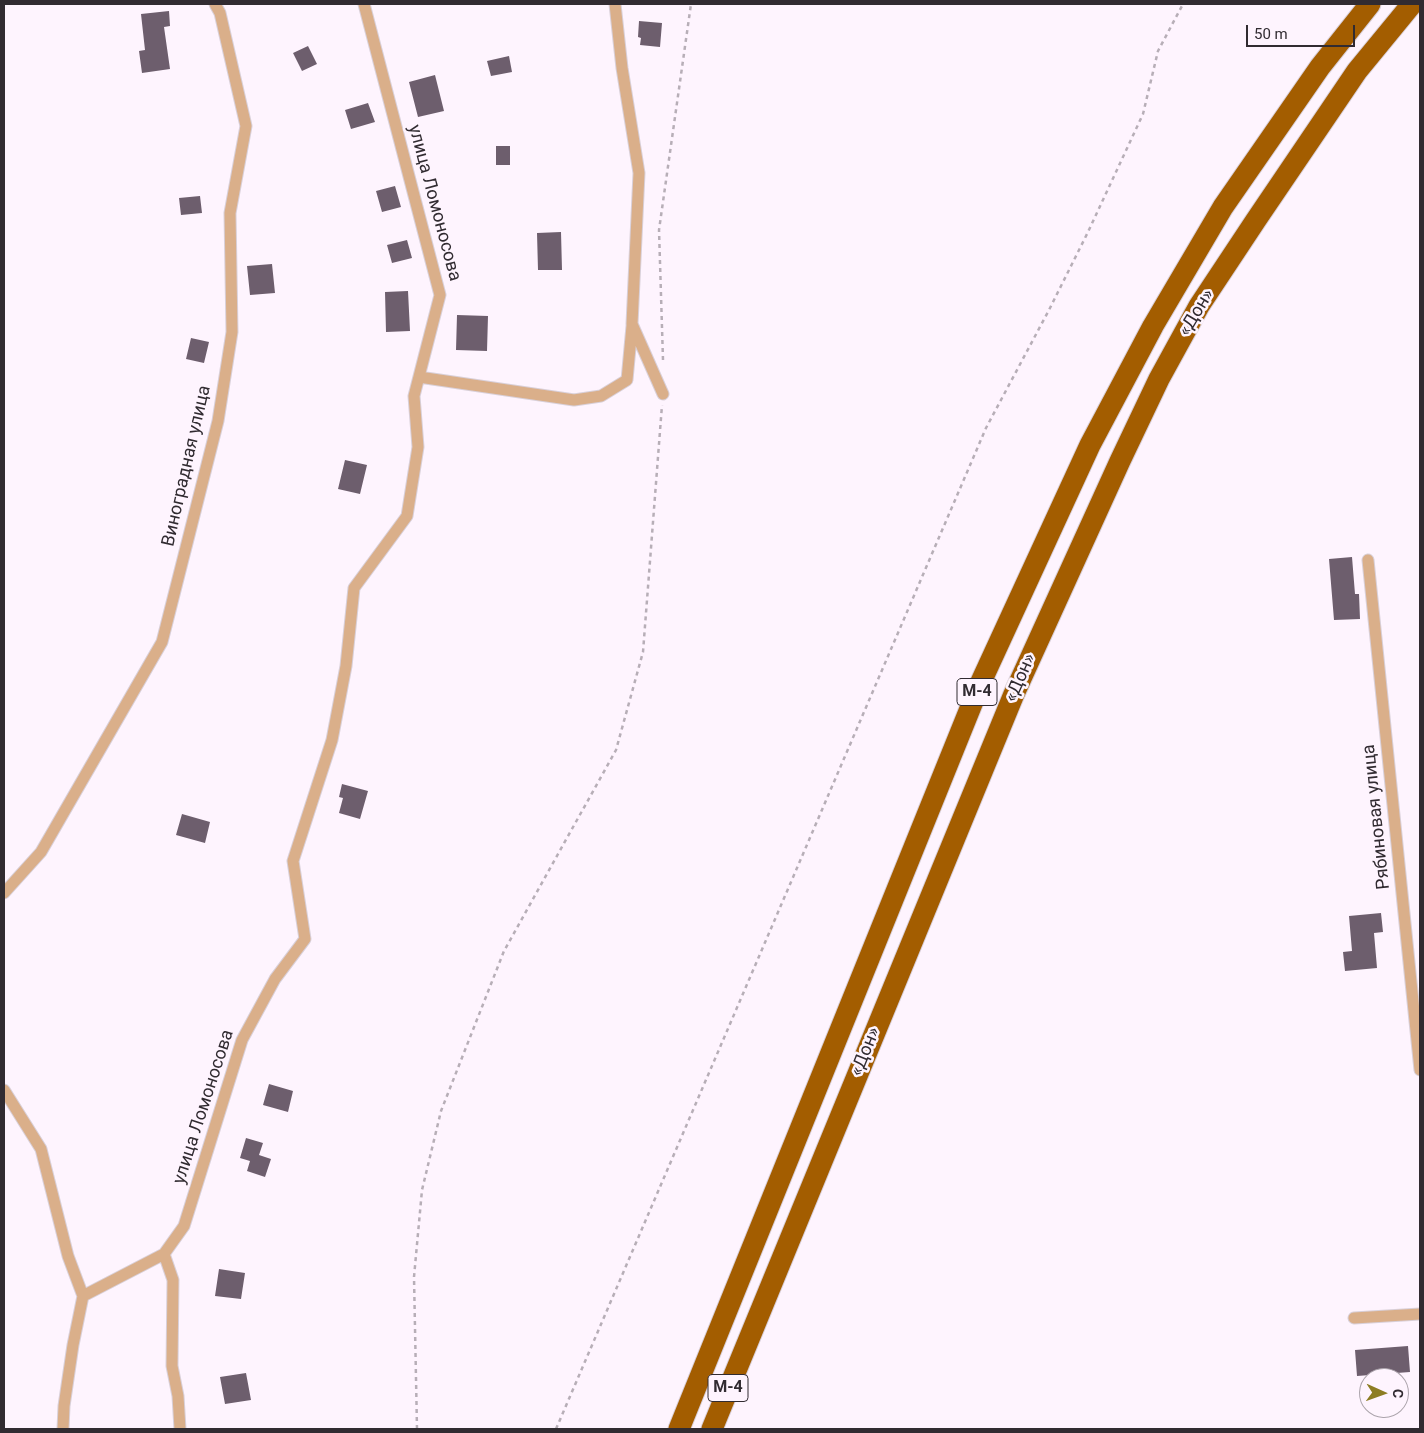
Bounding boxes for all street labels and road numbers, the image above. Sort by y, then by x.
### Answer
street label: улица Ломоносова [403,122,465,284]
street label: «Дон» [1175,286,1219,340]
street label: Виноградная улица [158,383,216,549]
street label: «Дон» [1001,650,1041,706]
road number: М-4 [957,679,997,706]
street label: Рябиновая улица [1359,743,1395,891]
street label: «Дон» [846,1024,886,1080]
street label: улица Ломоносова [169,1027,239,1187]
road number: М-4 [708,1375,748,1402]

